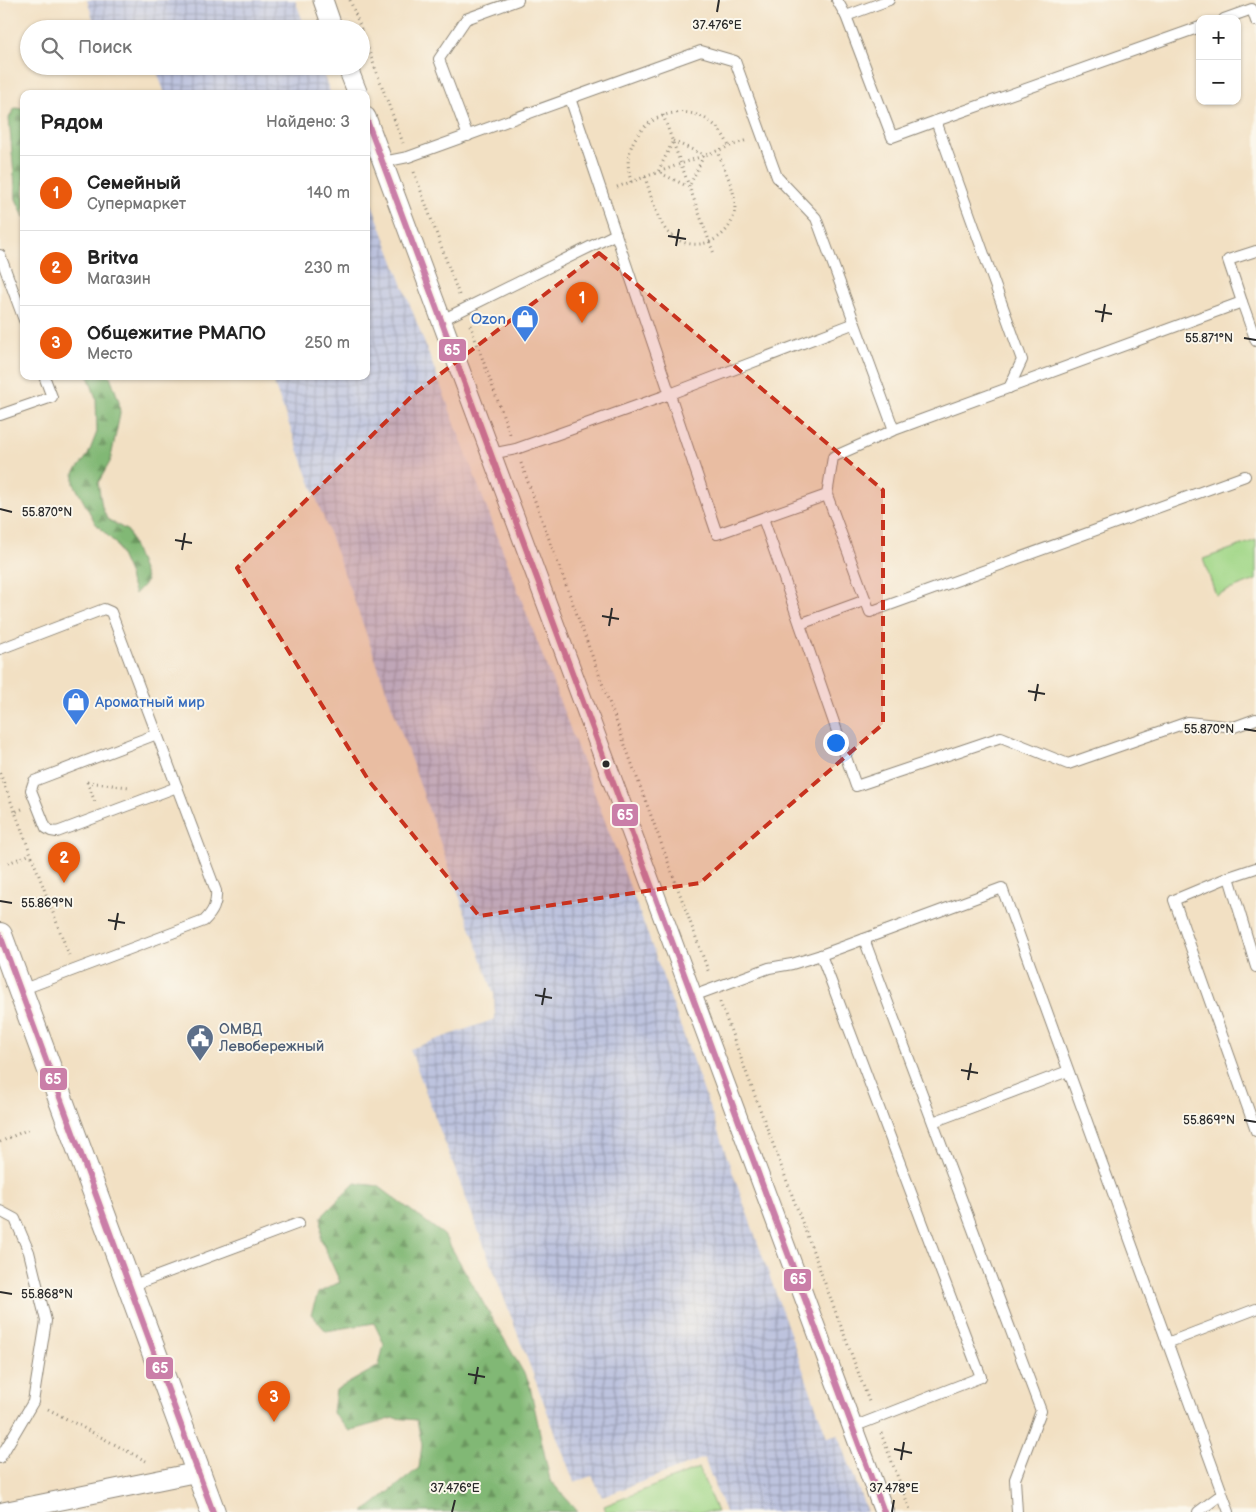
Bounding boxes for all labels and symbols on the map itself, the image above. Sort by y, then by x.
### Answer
text: 37.476°E [692,18,742,33]
pin: 1 [566,282,598,323]
shop icon: Ozon [510,304,540,343]
place label: Ozon [471,310,506,329]
text: 55.871°N [1185,331,1233,346]
line badge: 65 [438,338,467,362]
text: 65 [444,342,460,359]
text: 55.870°N [22,505,72,520]
shop icon: Ароматный мир [61,687,91,726]
place label: Ароматный мир [94,693,205,712]
text: 55.870°N [1184,722,1234,737]
your location [823,730,849,756]
unlabelled marker [601,759,611,769]
line badge: 65 [611,803,639,827]
text: 65 [617,807,633,824]
pin: 2 [48,842,80,883]
text: 55.869°N [21,896,73,911]
place label: ОМВД Левобережный [218,1020,324,1056]
public building icon: ОМВД Левобережный [185,1023,215,1062]
line badge: 65 [39,1067,68,1091]
text: 65 [45,1071,61,1088]
text: 55.869°N [1183,1113,1235,1128]
line badge: 65 [783,1268,812,1292]
text: 65 [790,1271,806,1288]
text: 55.868°N [21,1287,73,1302]
line badge: 65 [145,1356,174,1380]
text: 65 [152,1360,168,1377]
pin: 3 [258,1381,290,1422]
text: 37.476°E [430,1481,480,1496]
text: 37.478°E [869,1481,919,1496]

